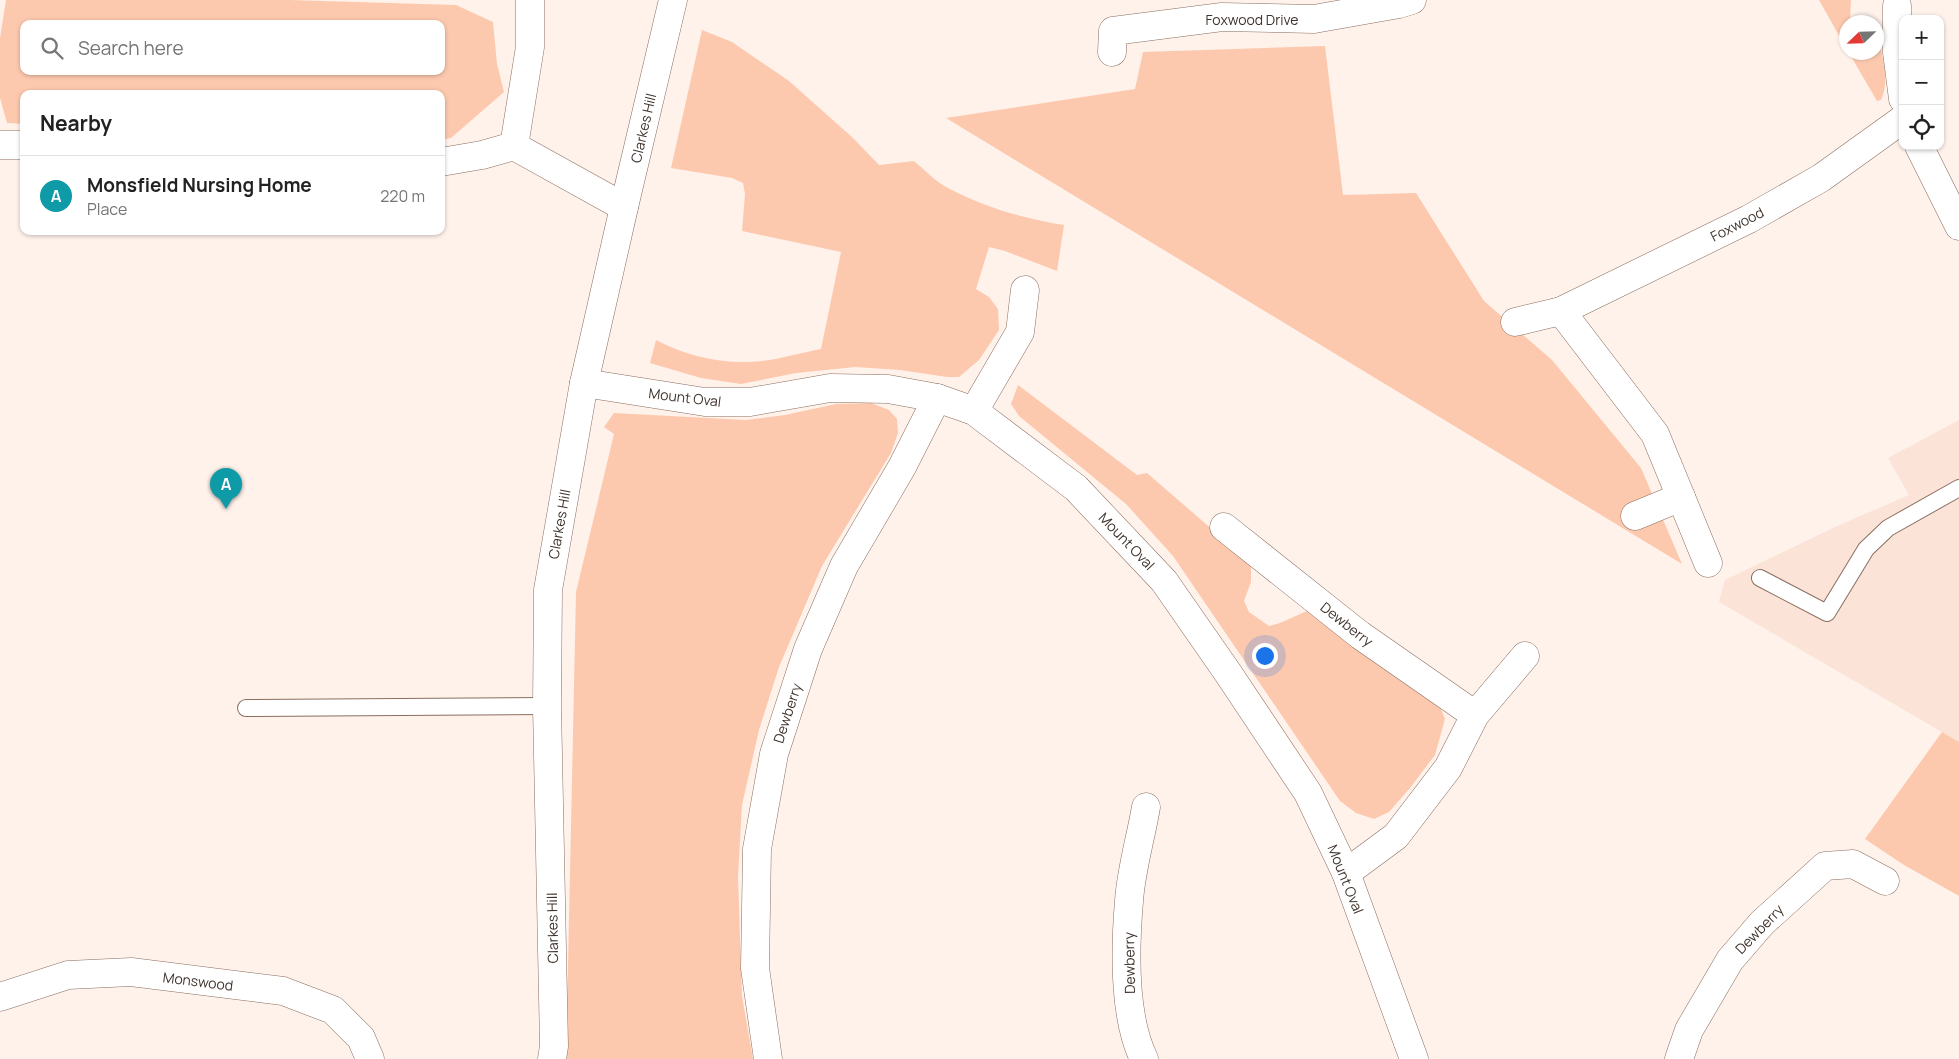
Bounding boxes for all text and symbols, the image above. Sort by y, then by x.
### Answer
street label: Foxwood Drive [1205,10,1299,29]
north arrow [1839,15,1884,60]
map controls [1899,15,1944,150]
button: + [1899,15,1944,60]
search box [20,20,445,75]
icon: search [38,34,66,62]
text: Search here [78,35,184,61]
button: − [1899,60,1944,105]
street label: Clarkes Hill [626,91,660,165]
button: locate [1899,105,1944,150]
text: Nearby [40,109,112,137]
text: Monsfield Nursing Home [87,172,312,198]
text: A [51,185,61,207]
text: 220 m [380,185,425,207]
text: Place [87,198,127,220]
street label: Foxwood [1707,202,1767,246]
street label: Mount Oval [648,383,722,411]
pin: A [210,468,242,509]
street label: Clarkes Hill [544,488,574,560]
street label: Mount Oval [1095,508,1159,574]
street label: Dewberry [1317,597,1378,651]
your location [1252,643,1278,669]
street label: Dewberry [768,680,806,745]
street label: Mount Oval [1324,842,1368,916]
street label: Clarkes Hill [542,893,562,963]
street label: Dewberry [1731,900,1788,958]
street label: Dewberry [1119,931,1139,994]
street label: Monswood [162,967,234,995]

